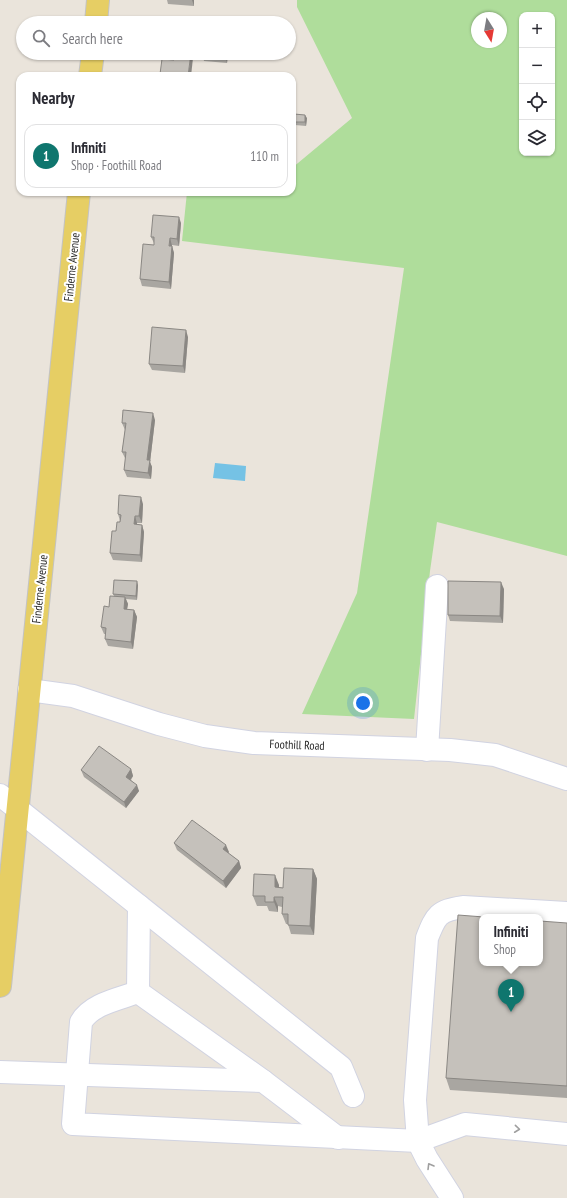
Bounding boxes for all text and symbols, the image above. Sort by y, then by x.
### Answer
north arrow [471,12,507,48]
map controls [519,12,555,156]
button: + [519,12,555,48]
search box [16,16,296,60]
icon: search [30,27,52,49]
text: Search here [62,29,123,48]
button: − [519,48,555,84]
button: locate [519,84,555,120]
text: Nearby [32,87,75,109]
button: layers [519,120,555,156]
text: Infiniti [71,138,106,157]
text: 1 [43,148,49,165]
text: 110 m [250,148,279,165]
text: Shop · Foothill Road [71,157,162,174]
street label: Finderne Avenue [60,232,83,302]
street label: Finderne Avenue [28,554,51,624]
your location [353,693,373,713]
street label: Foothill Road [269,736,325,753]
popup [479,914,543,966]
text: Infiniti [493,922,529,941]
text: Shop [493,941,516,958]
pin: 1 [498,979,524,1012]
one-way arrow [514,1124,520,1133]
one-way arrow [428,1163,435,1170]

